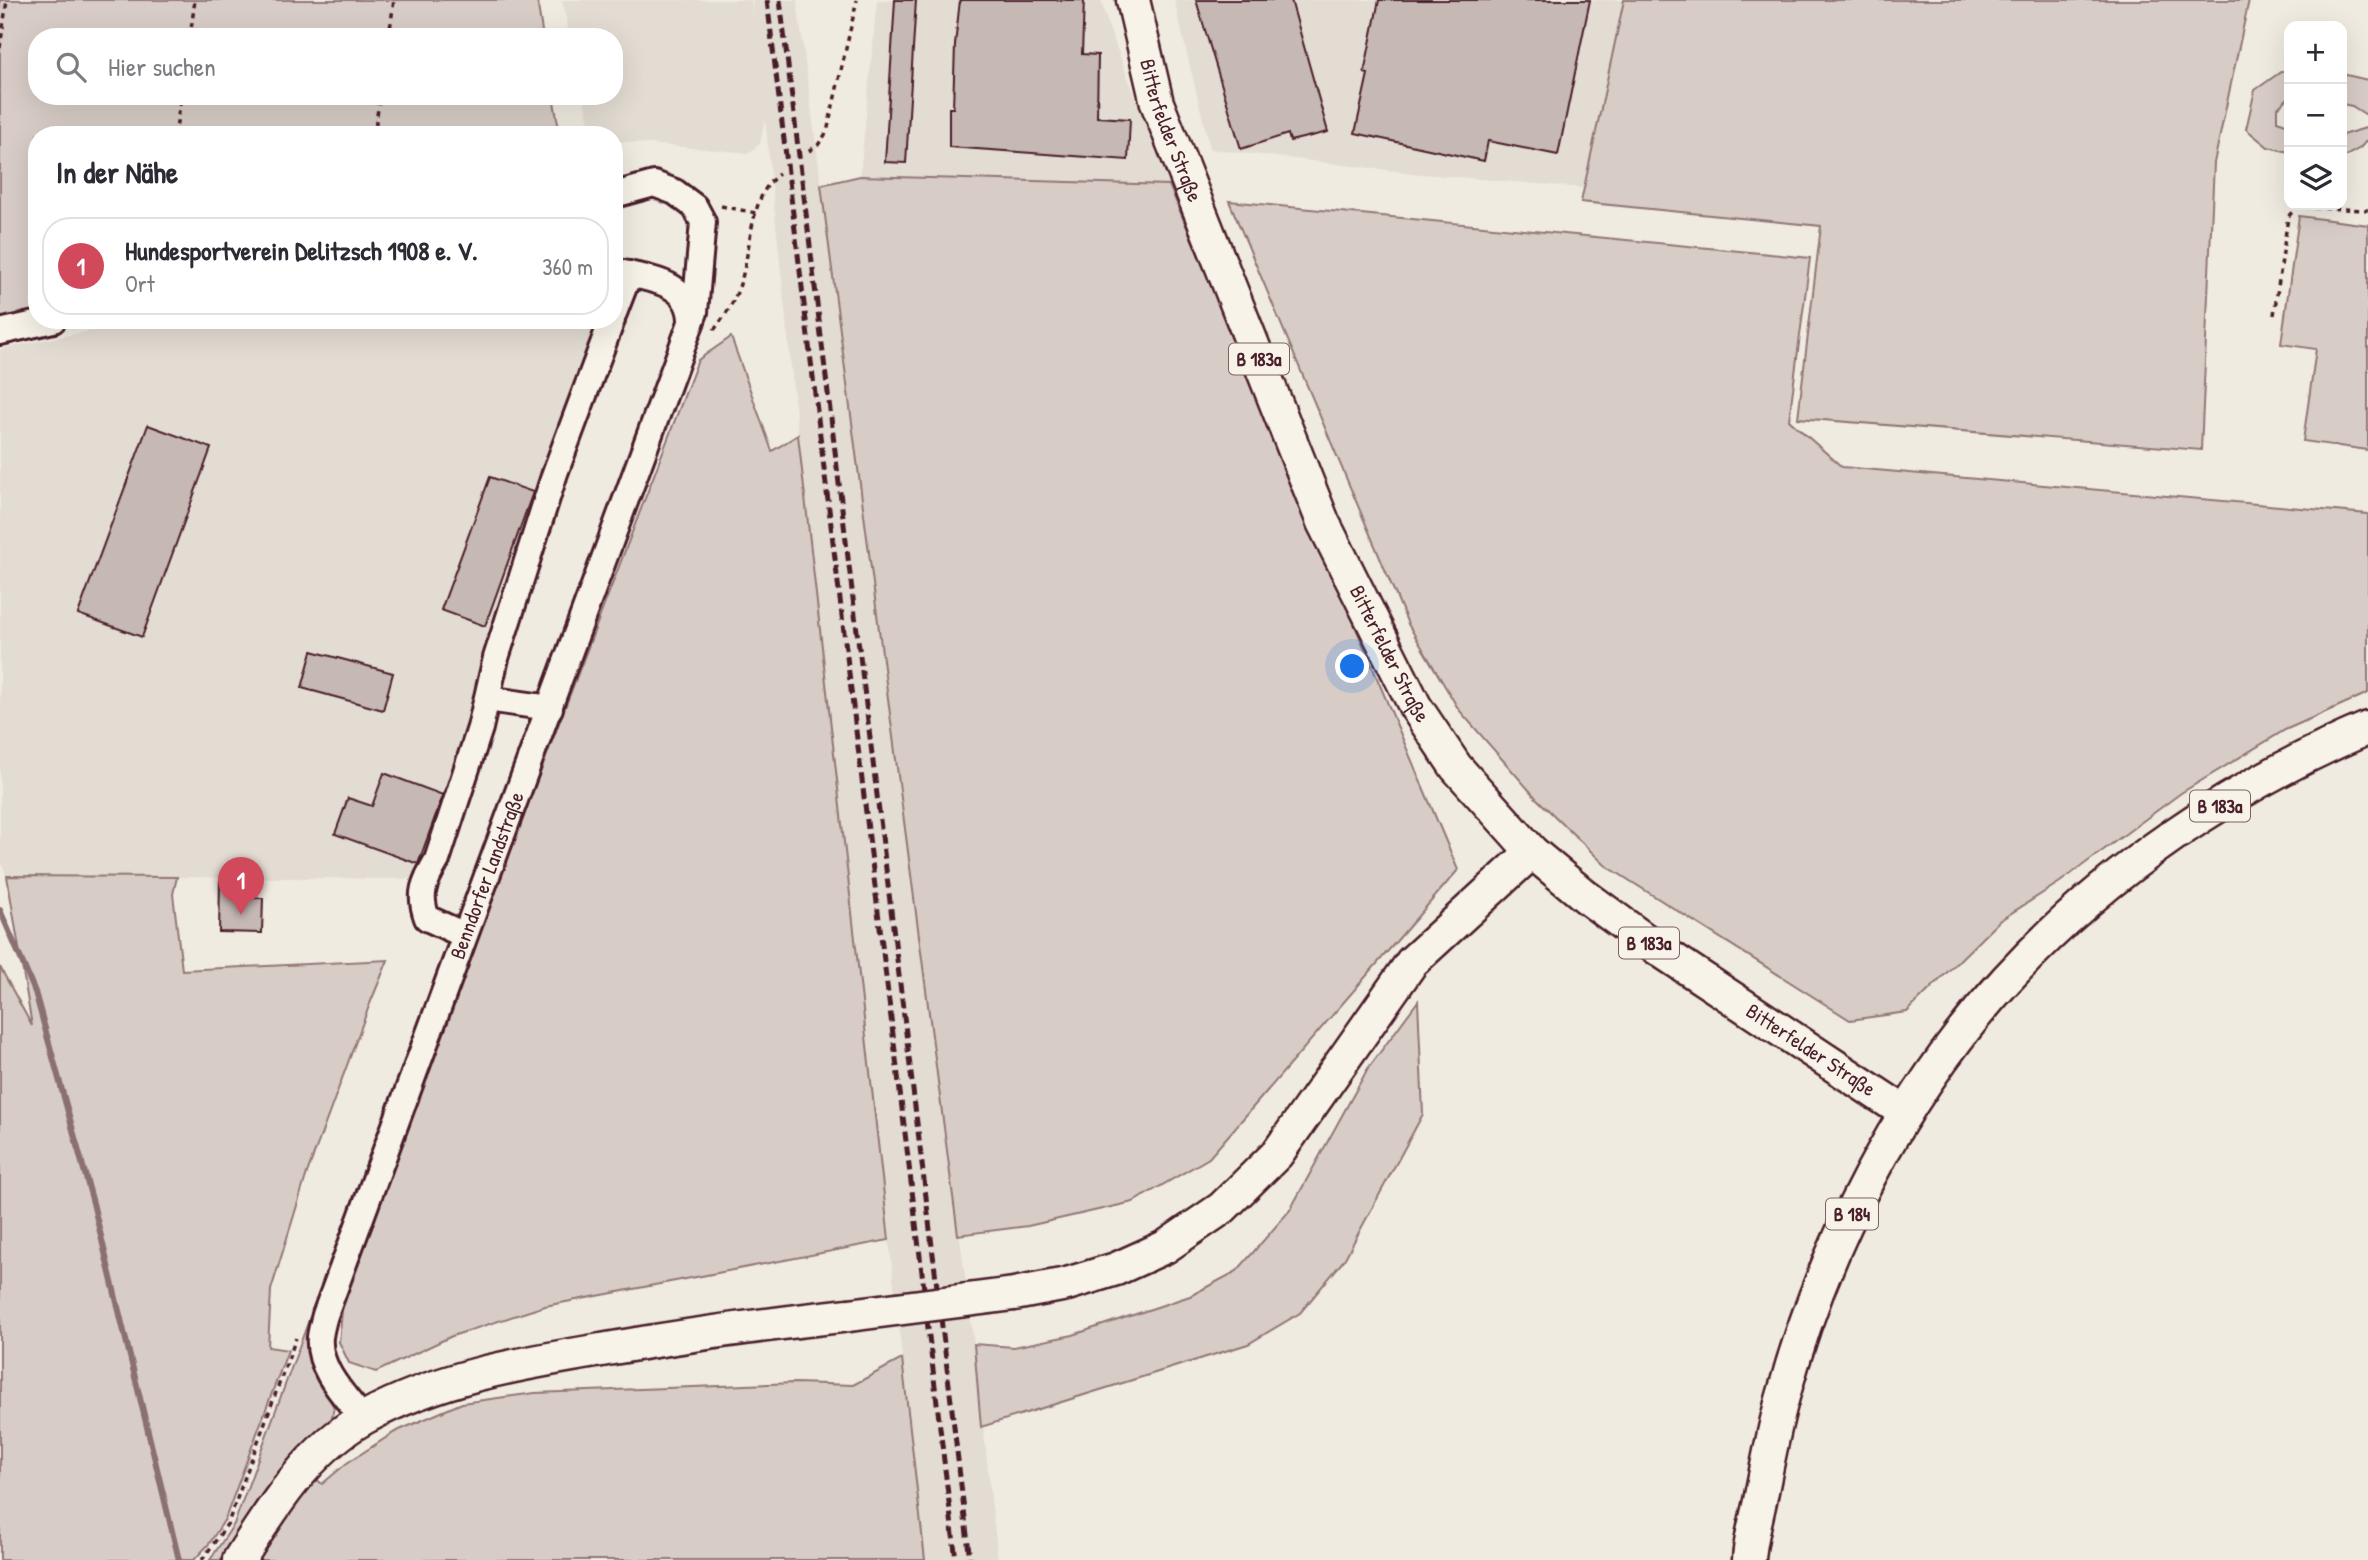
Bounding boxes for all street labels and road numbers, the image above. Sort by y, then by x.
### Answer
street label: Bitterfelder Straße [1133,56,1210,206]
road number: B 183a [1229,344,1289,374]
street label: Bitterfelder Straße [1343,580,1437,728]
street label: Benndorfer Landstraße [442,788,531,963]
road number: B 183a [2190,790,2250,821]
road number: B 183a [1619,928,1679,959]
street label: Bitterfelder Straße [1741,996,1882,1103]
road number: B 184 [1826,1198,1878,1230]

